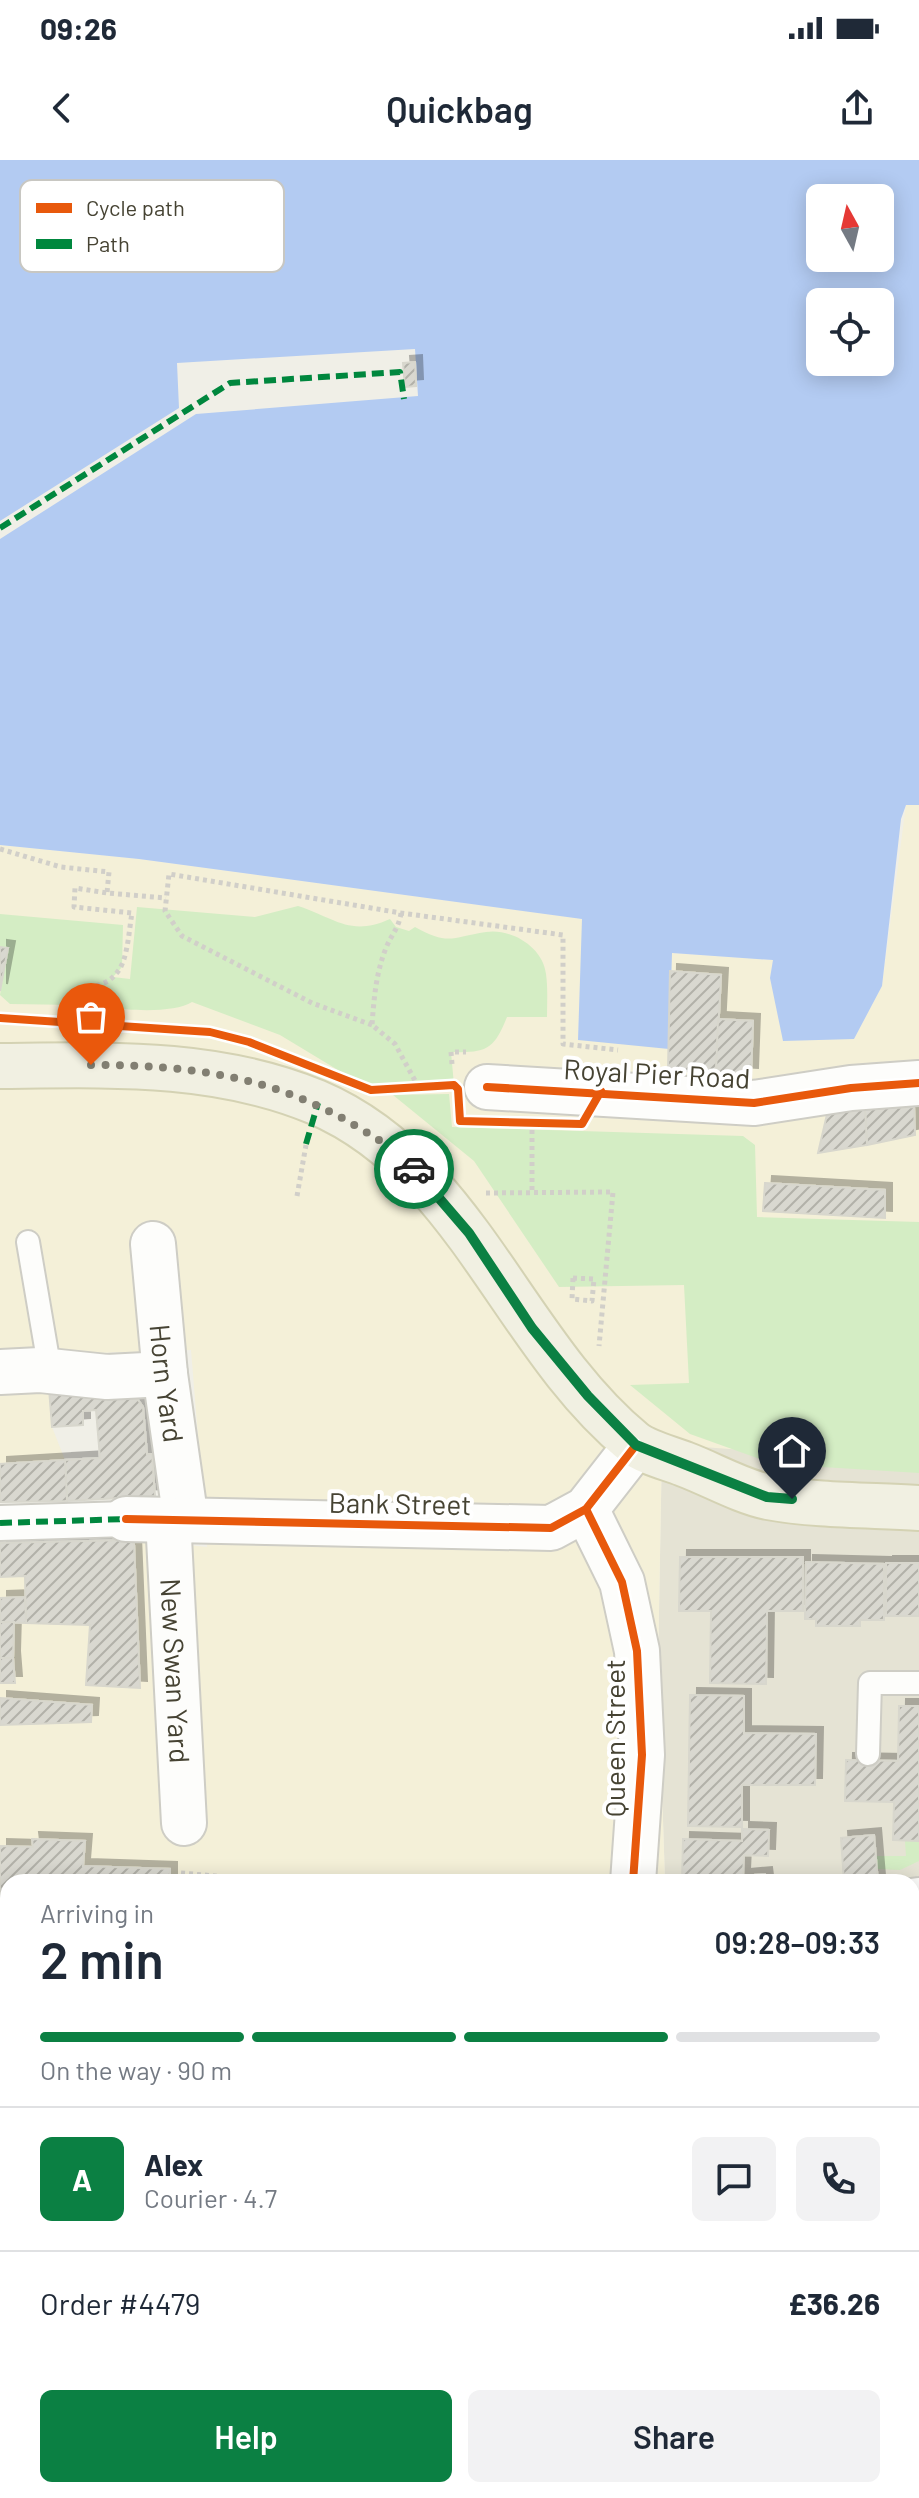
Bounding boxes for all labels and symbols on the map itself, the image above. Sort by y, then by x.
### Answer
legend [20,180,284,272]
north arrow [806,184,894,272]
text: Cycle path [86,194,185,220]
text: Path [86,230,130,256]
pin [57,983,125,1065]
street label: Royal Pier Road [563,1051,751,1095]
courier [374,1129,454,1209]
street label: Horn Yard [143,1323,192,1445]
pin [758,1417,826,1499]
street label: Bank Street [328,1485,472,1521]
street label: New Swan Yard [154,1578,198,1764]
street label: Queen Street [597,1659,631,1817]

